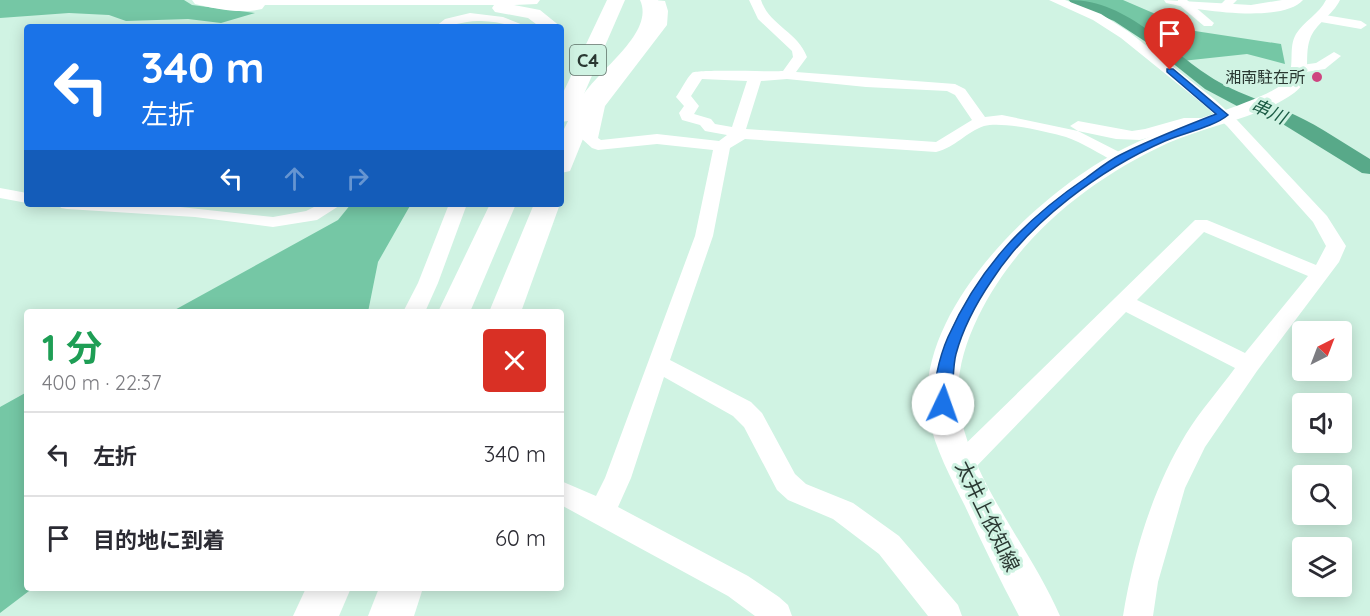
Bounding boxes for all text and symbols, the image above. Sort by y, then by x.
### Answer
pin [1144,8,1195,70]
icon: arrive [1153,17,1186,50]
text: 340 m [141,41,265,94]
road number: C4 [570,45,606,75]
icon: left [42,48,120,126]
place label: 湘南駐在所 [1225,67,1305,87]
marker: 湘南駐在所 [1310,70,1324,84]
water label: 串川 [1248,93,1292,130]
text: 左折 [141,97,195,131]
icon: left [215,162,248,195]
icon: ahead [278,162,311,195]
icon: right [341,162,374,195]
north arrow [1292,321,1352,381]
map controls [1292,321,1352,597]
text: 1 分 [42,325,102,370]
button: close [483,329,546,392]
text: 400 m · 22:37 [42,370,162,395]
position arrow [911,372,975,436]
button: sound [1292,393,1352,453]
icon: left [42,438,75,471]
text: 340 m [484,440,546,468]
text: 左折 [93,442,137,470]
street label: 太井上依知線 [950,457,1026,575]
button: search [1292,465,1352,525]
icon: arrive [42,522,75,555]
text: 60 m [495,524,546,552]
text: 目的地に到着 [93,526,225,554]
button: layers [1292,537,1352,597]

